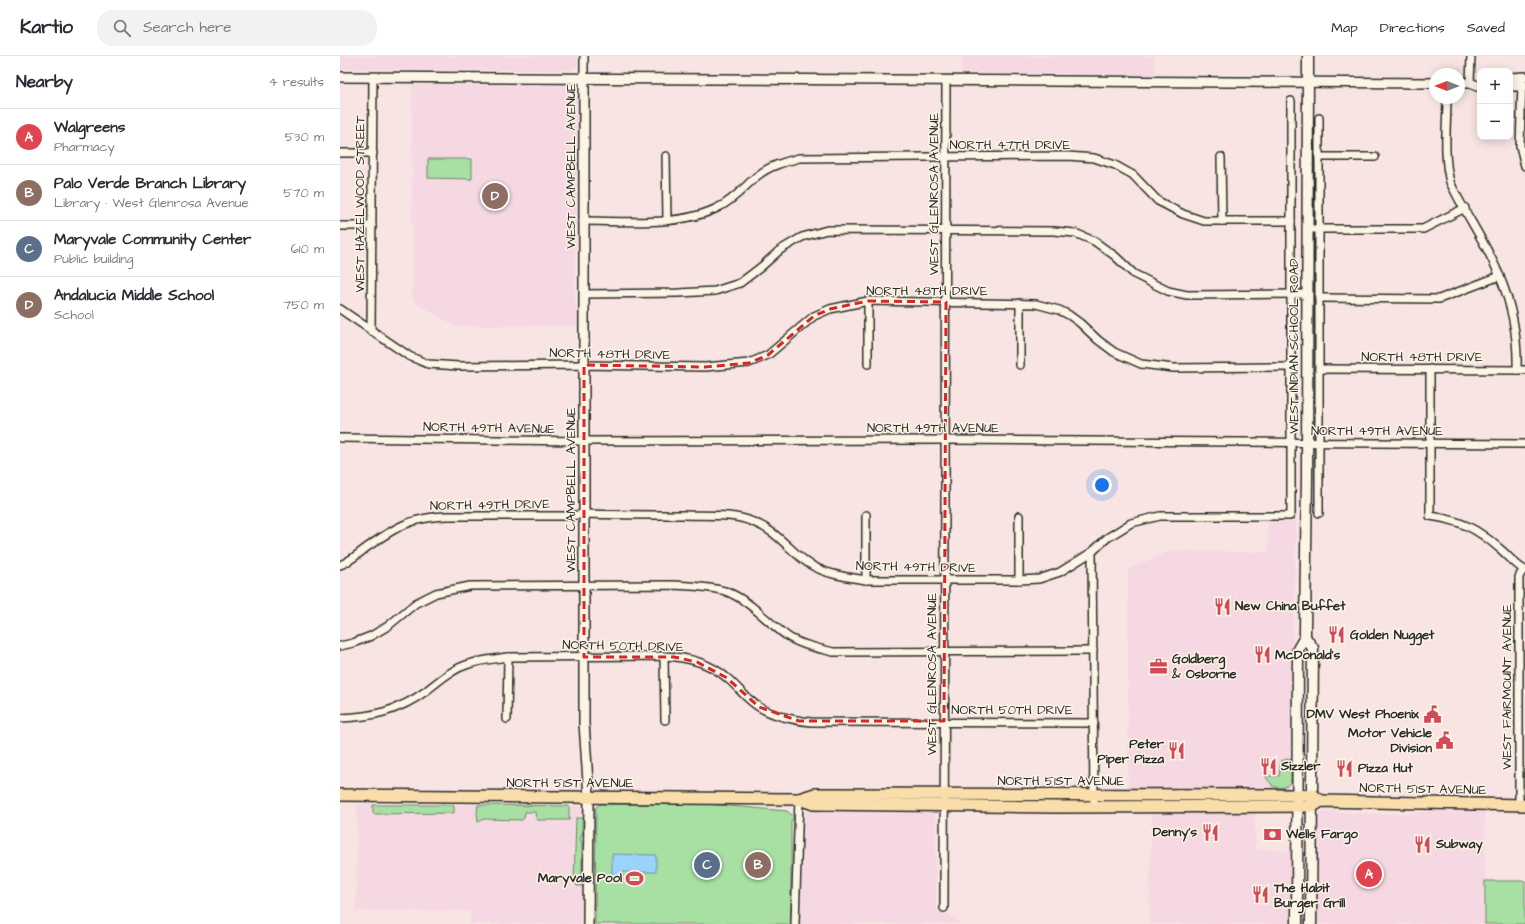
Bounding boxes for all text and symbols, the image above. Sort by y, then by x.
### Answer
search box [97,10,377,46]
text: Kartio [20,14,73,41]
icon: search [111,17,133,39]
text: Search here [143,17,231,38]
text: Map [1331,18,1358,38]
text: Directions [1380,18,1445,38]
text: Saved [1467,18,1505,38]
north arrow [1429,68,1465,104]
map controls [1477,68,1513,140]
button: + [1477,68,1513,104]
text: Nearby [16,70,73,94]
text: 4 results [269,73,324,91]
street label: WEST CAMPBELL AVENUE [562,83,580,249]
button: − [1477,104,1513,140]
street label: WEST GLENROSA AVENUE [925,112,943,275]
street label: WEST HAZELWOOD STREET [351,115,369,293]
text: Walgreens [54,117,125,138]
text: A [25,128,33,146]
text: 530 m [285,128,324,146]
street label: NORTH 47TH DRIVE [950,136,1071,154]
text: Pharmacy [54,138,115,156]
text: Palo Verde Branch Library [54,173,246,194]
pin: D [482,181,508,211]
text: B [24,184,34,202]
text: 570 m [283,184,324,202]
text: Library · West Glenrosa Avenue [54,194,249,212]
text: Maryvale Community Center [54,229,251,250]
text: C [24,240,34,258]
text: 610 m [291,240,324,258]
text: Public building [54,250,133,268]
street label: WEST INDIAN SCHOOL ROAD [1285,258,1303,434]
street label: NORTH 48TH DRIVE [866,282,988,300]
text: Andalucia Middle School [54,285,214,306]
text: D [25,296,33,314]
text: 750 m [283,296,324,314]
text: School [54,306,94,324]
street label: NORTH 48TH DRIVE [549,344,671,364]
street label: NORTH 48TH DRIVE [1361,348,1483,366]
street label: WEST CAMPBELL AVENUE [562,407,580,573]
street label: NORTH 49TH AVENUE [423,418,555,438]
street label: NORTH 49TH AVENUE [867,419,999,437]
street label: NORTH 49TH AVENUE [1311,422,1443,440]
your location [1092,475,1112,495]
street label: NORTH 49TH DRIVE [430,495,551,515]
street label: NORTH 49TH DRIVE [856,557,977,577]
street label: WEST GLENROSA AVENUE [923,592,941,755]
restaurant icon: New China Buffet [1212,596,1232,616]
place label: New China Buffet [1235,597,1346,615]
street label: WEST FAIRMOUNT AVENUE [1498,604,1516,770]
restaurant icon: Golden Nugget [1327,625,1347,645]
place label: Golden Nugget [1350,626,1435,646]
street label: NORTH 50TH DRIVE [562,636,684,656]
restaurant icon: McDonald's [1252,645,1272,665]
place label: McDonald's [1275,646,1341,664]
place label: Goldberg & Osborne [1171,650,1236,683]
office icon: Goldberg & Osborne [1149,656,1169,676]
street label: NORTH 50TH DRIVE [951,701,1073,719]
public building icon: DMV West Phoenix [1422,704,1442,724]
place label: DMV West Phoenix [1307,705,1420,723]
place label: Motor Vehicle Division [1348,724,1432,757]
public building icon: Motor Vehicle Division [1435,730,1455,750]
place label: Peter Piper Pizza [1097,735,1165,769]
restaurant icon: Peter Piper Pizza [1167,741,1187,761]
restaurant icon: Sizzler [1258,756,1278,776]
place label: Sizzler [1280,757,1321,775]
restaurant icon: Pizza Hut [1335,758,1355,778]
place label: Pizza Hut [1358,759,1413,777]
street label: NORTH 51ST AVENUE [997,772,1125,790]
street label: NORTH 51ST AVENUE [506,774,634,792]
street label: NORTH 51ST AVENUE [1359,779,1487,799]
restaurant icon: Denny's [1200,822,1220,842]
place label: Denny's [1153,823,1197,842]
bank icon: Wells Fargo [1263,824,1283,844]
place label: Wells Fargo [1285,825,1359,845]
restaurant icon: Subway [1413,834,1433,854]
place label: Subway [1435,835,1483,854]
pin: C [694,850,720,880]
pin: B [745,850,771,880]
pin: A [1356,859,1382,889]
sports icon: Maryvale Pool [625,868,645,888]
place label: Maryvale Pool [538,869,622,888]
place label: The Habit Burger Grill [1273,879,1345,914]
restaurant icon: The Habit Burger Grill [1251,885,1271,905]

